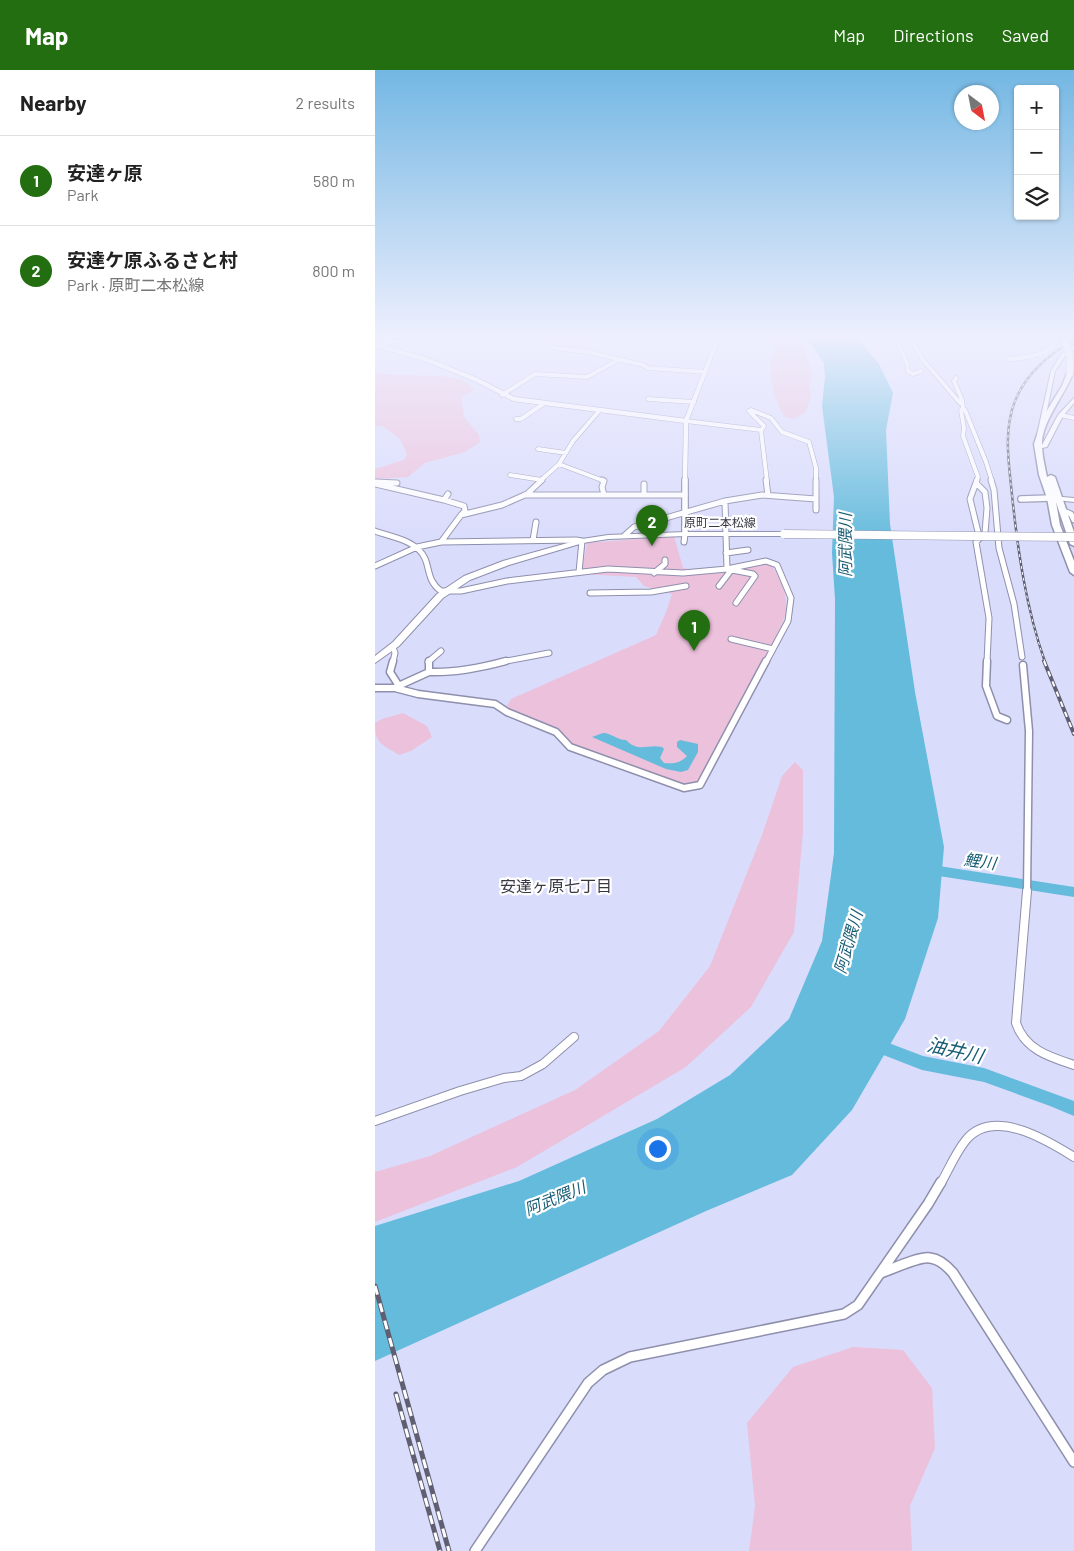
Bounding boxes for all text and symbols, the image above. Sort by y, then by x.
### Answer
text: Map [25,21,68,50]
text: Map [833,24,865,46]
text: Directions [893,24,974,46]
text: Saved [1002,24,1049,46]
north arrow [954,85,999,130]
map controls [1014,85,1059,220]
button: + [1014,85,1059,130]
text: Nearby [20,90,86,115]
text: 2 results [296,93,355,112]
button: − [1014,130,1059,175]
text: 安達ヶ原 [67,161,143,184]
text: 1 [33,171,39,190]
text: 580 m [313,171,355,190]
button: layers [1014,175,1059,220]
text: Park [67,185,98,204]
text: 安達ケ原ふるさと村 [67,248,238,271]
text: 2 [32,261,40,280]
text: 800 m [312,261,355,280]
text: Park · 原町二本松線 [67,275,204,294]
pin: 2 [636,505,668,546]
water label: 阿武隈川 [835,511,854,577]
street label: 原町二本松線 [684,515,756,529]
pin: 1 [678,610,710,651]
water label: 鯉川 [963,849,999,872]
district label: 安達ヶ原七丁目 [500,876,612,895]
water label: 阿武隈川 [830,907,866,975]
water label: 油井川 [925,1032,987,1068]
your location [645,1136,671,1162]
water label: 阿武隈川 [522,1176,590,1218]

